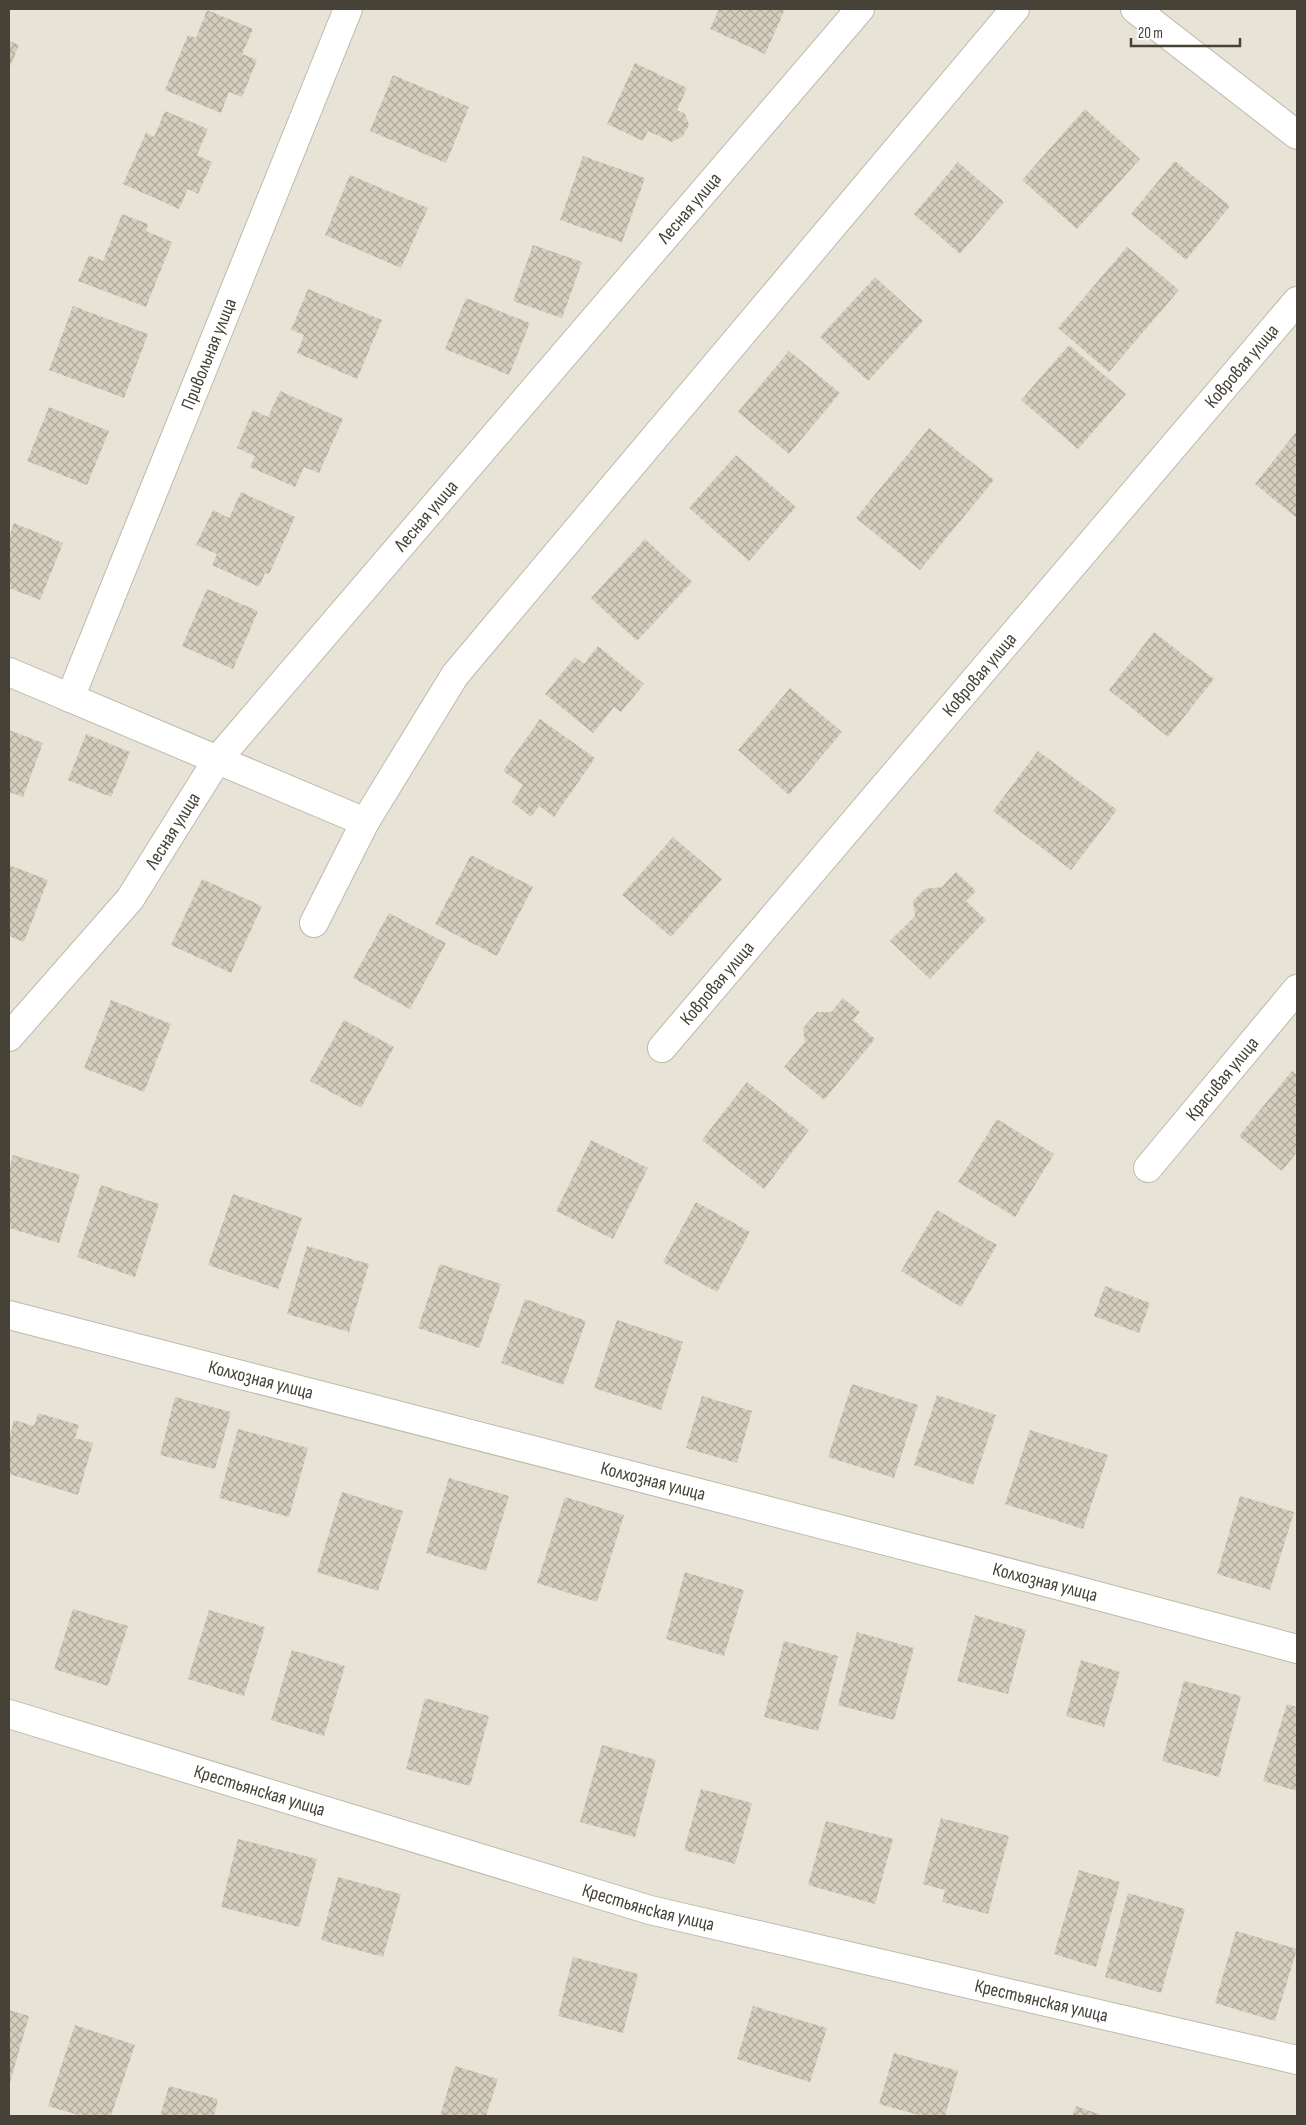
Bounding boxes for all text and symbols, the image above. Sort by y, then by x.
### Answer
scale bar [1131,15,1240,47]
text: 20 m [1138,24,1163,43]
street label: Лесная улица [652,168,726,249]
street label: Привольная улица [176,295,242,413]
street label: Ковровая улица [1200,319,1284,413]
street label: Лесная улица [389,476,463,557]
street label: Ковровая улица [937,628,1021,721]
street label: Лесная улица [140,788,205,874]
street label: Ковровая улица [675,937,759,1030]
street label: Красивая улица [1181,1032,1264,1125]
street label: Колхозная улица [206,1355,316,1404]
street label: Колхозная улица [598,1456,708,1506]
street label: Колхозная улица [990,1558,1100,1607]
street label: Крестьянская улица [191,1760,328,1822]
street label: Крестьянская улица [579,1878,717,1936]
street label: Крестьянская улица [972,1974,1110,2027]

